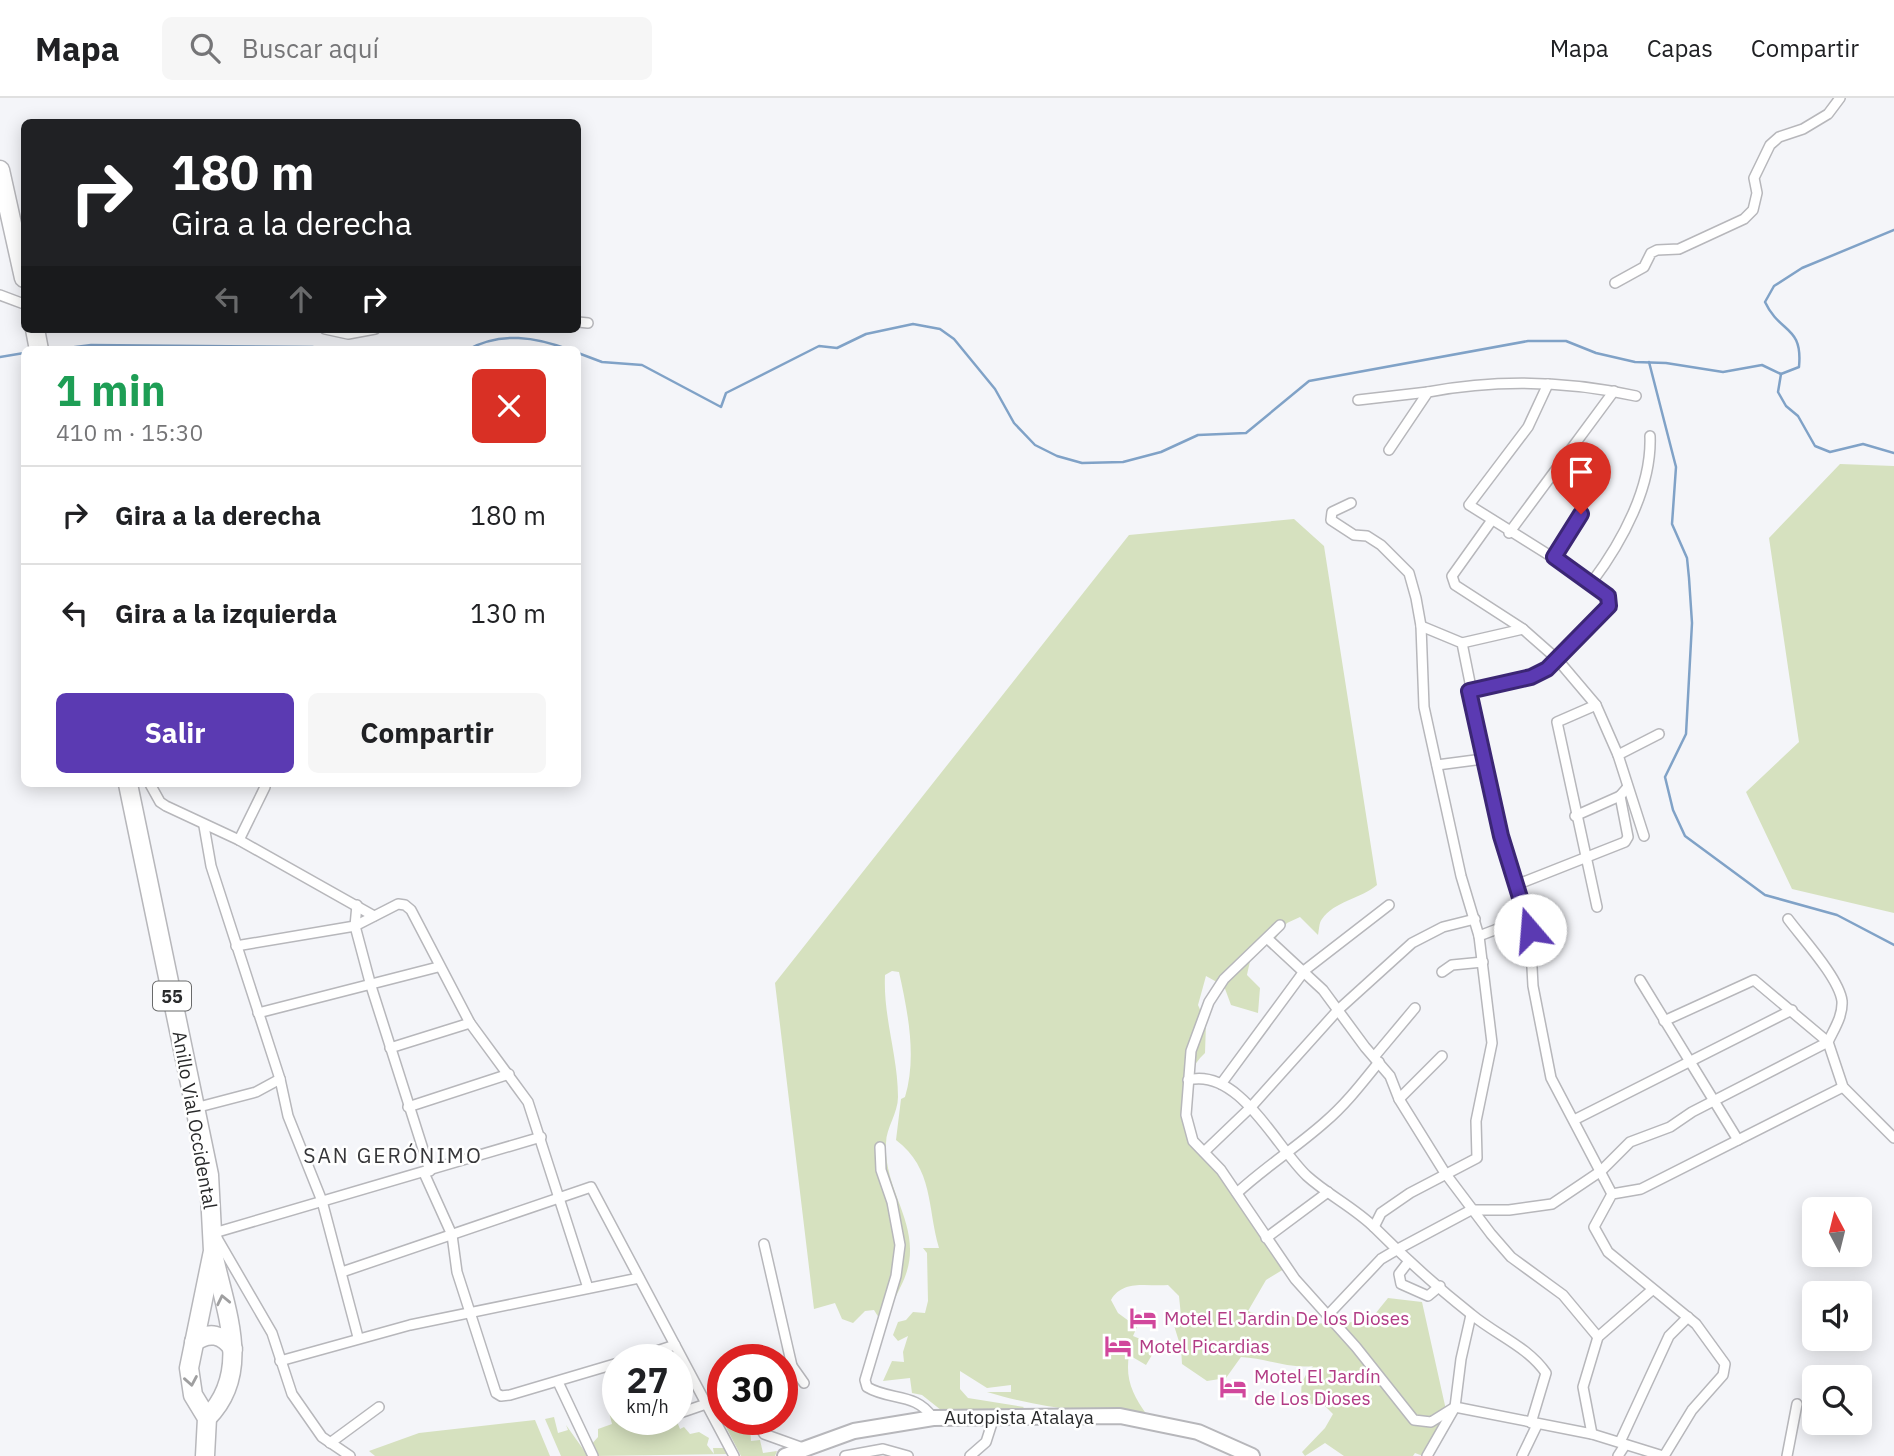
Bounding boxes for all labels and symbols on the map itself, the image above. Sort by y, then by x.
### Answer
pin [1551,442,1611,514]
position arrow [1493,893,1567,967]
road number: 55 [153,982,191,1010]
street label: Anillo Vial Occidental [167,1029,223,1211]
district label: SAN GERÓNIMO [303,1141,483,1169]
north arrow [1802,1197,1872,1267]
one-way arrow [217,1294,232,1306]
hotel icon: Motel El Jardin De los Dioses [1128,1303,1158,1333]
place label: Motel El Jardin De los Dioses [1164,1306,1410,1330]
hotel icon: Motel Picardias [1103,1331,1133,1361]
place label: Motel Picardias [1139,1334,1270,1358]
speed limit sign: 30 [707,1344,798,1435]
place label: Motel El Jardín de Los Dioses [1254,1364,1381,1410]
hotel icon: Motel El Jardín de Los Dioses [1218,1372,1248,1402]
one-way arrow [183,1375,198,1387]
street label: Autopista Atalaya [944,1405,1094,1429]

